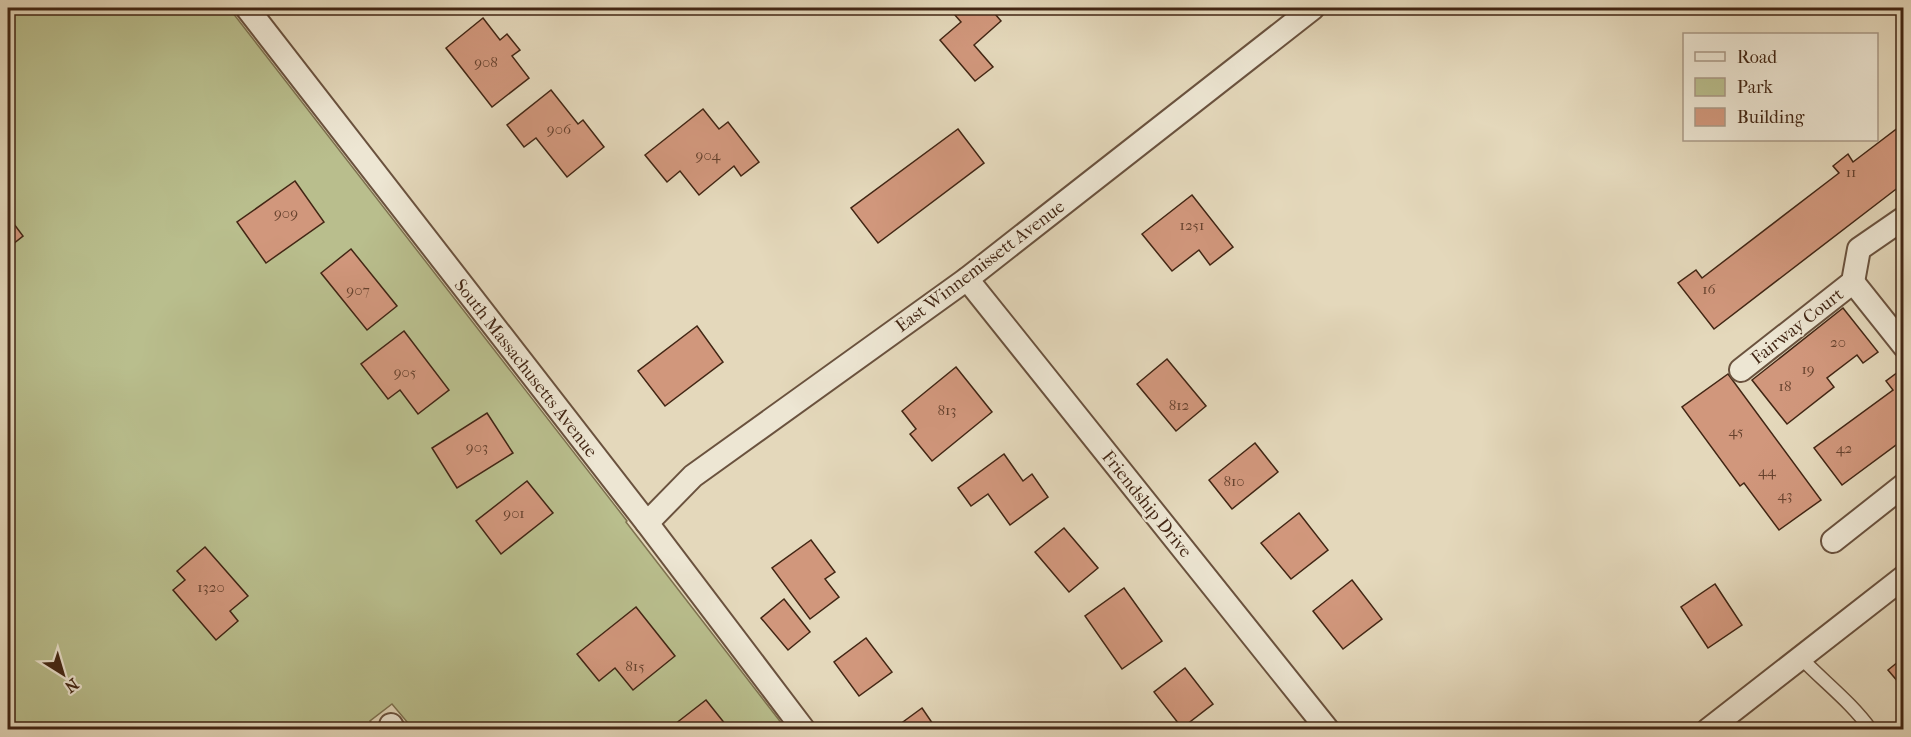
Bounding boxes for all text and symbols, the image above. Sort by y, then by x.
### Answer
legend [1683,33,1878,141]
text: Road [1737,47,1777,68]
house number: 908 [474,53,498,71]
text: Park [1737,77,1774,98]
text: Building [1737,107,1805,128]
house number: 906 [547,120,572,138]
house number: 904 [696,146,722,164]
house number: 11 [1846,163,1856,181]
street label: East Winnemissett Avenue [892,196,1069,337]
house number: 909 [274,204,298,222]
house number: 1251 [1180,216,1204,234]
street label: South Massachusetts Avenue [450,275,602,462]
house number: 16 [1702,280,1717,298]
house number: 907 [346,281,370,299]
street label: Fairway Court [1747,284,1848,369]
house number: 20 [1830,333,1846,351]
house number: 19 [1801,360,1815,378]
house number: 905 [394,363,416,381]
house number: 18 [1779,377,1791,395]
house number: 812 [1169,396,1190,414]
house number: 813 [937,401,957,419]
house number: 45 [1729,422,1743,440]
house number: 903 [466,438,488,456]
house number: 42 [1836,439,1853,457]
street label: Friendship Drive [1097,447,1196,562]
house number: 44 [1758,462,1777,480]
house number: 810 [1223,472,1245,490]
house number: 43 [1777,486,1793,504]
house number: 901 [503,504,525,522]
house number: 1320 [197,578,225,596]
north arrow [33,644,93,704]
house number: 815 [625,657,645,675]
text: N [60,674,82,697]

